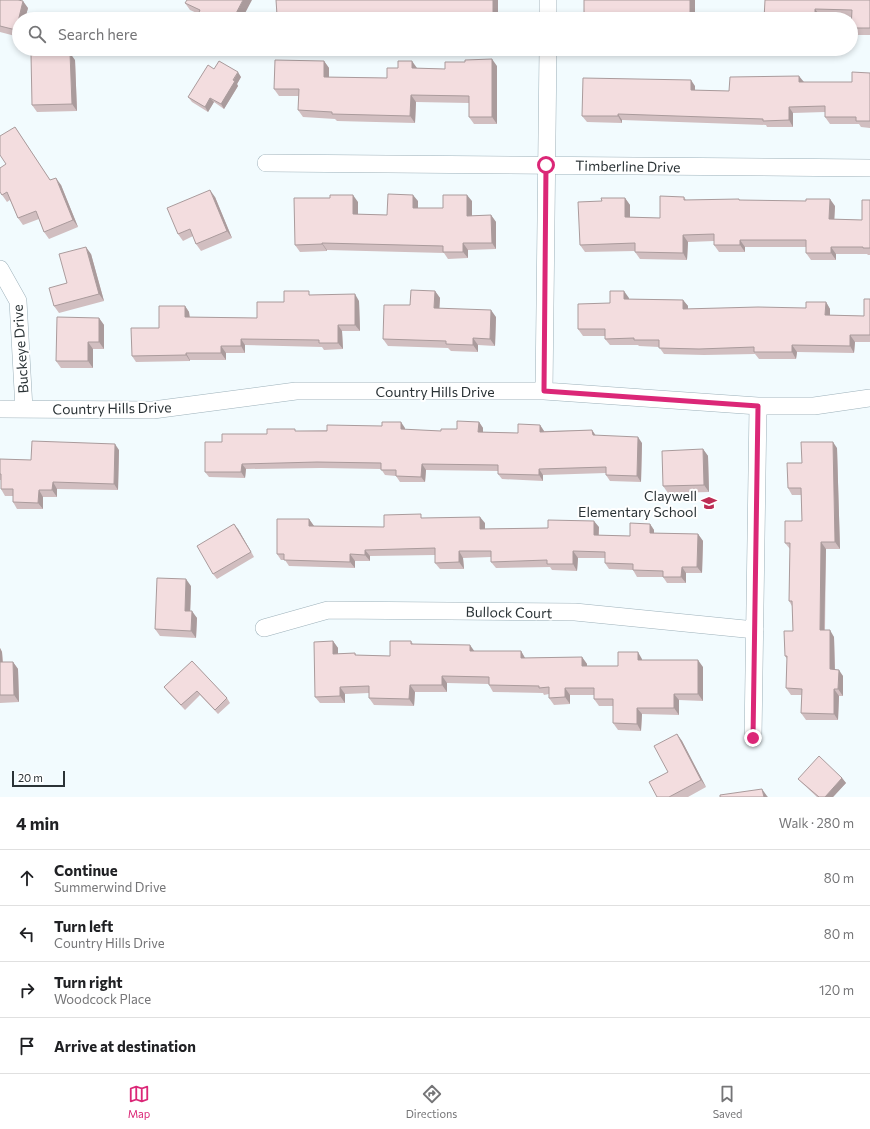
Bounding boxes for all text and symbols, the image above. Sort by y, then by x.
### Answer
search box [12,12,858,56]
icon: search [26,23,48,45]
text: Search here [58,25,137,43]
route start [537,156,555,174]
street label: Timberline Drive [575,157,681,175]
street label: Buckeye Drive [8,304,32,394]
street label: Country Hills Drive [375,383,495,400]
street label: Country Hills Drive [52,398,172,418]
place label: Claywell Elementary School [578,487,697,520]
school or university icon: Claywell Elementary School [700,494,718,512]
street label: Bullock Court [466,603,553,621]
route end [744,729,762,747]
scale bar [12,769,65,788]
text: 20 m [18,771,43,784]
text: 4 min [16,813,59,834]
text: Walk · 280 m [779,815,854,831]
text: Continue [54,861,118,879]
icon: ahead [16,867,38,889]
text: 80 m [824,870,854,886]
text: Summerwind Drive [54,879,166,895]
text: Turn left [54,917,113,935]
icon: left [16,923,38,945]
text: 80 m [824,926,854,942]
text: Country Hills Drive [54,935,165,951]
text: Turn right [54,973,123,991]
icon: right [16,979,38,1001]
text: 120 m [819,982,854,998]
text: Woodcock Place [54,991,151,1007]
icon: arrive [16,1035,38,1057]
text: Arrive at destination [54,1037,196,1055]
tab: Map [128,1083,150,1120]
tab: Directions [406,1083,457,1120]
tab: Saved [713,1083,742,1120]

